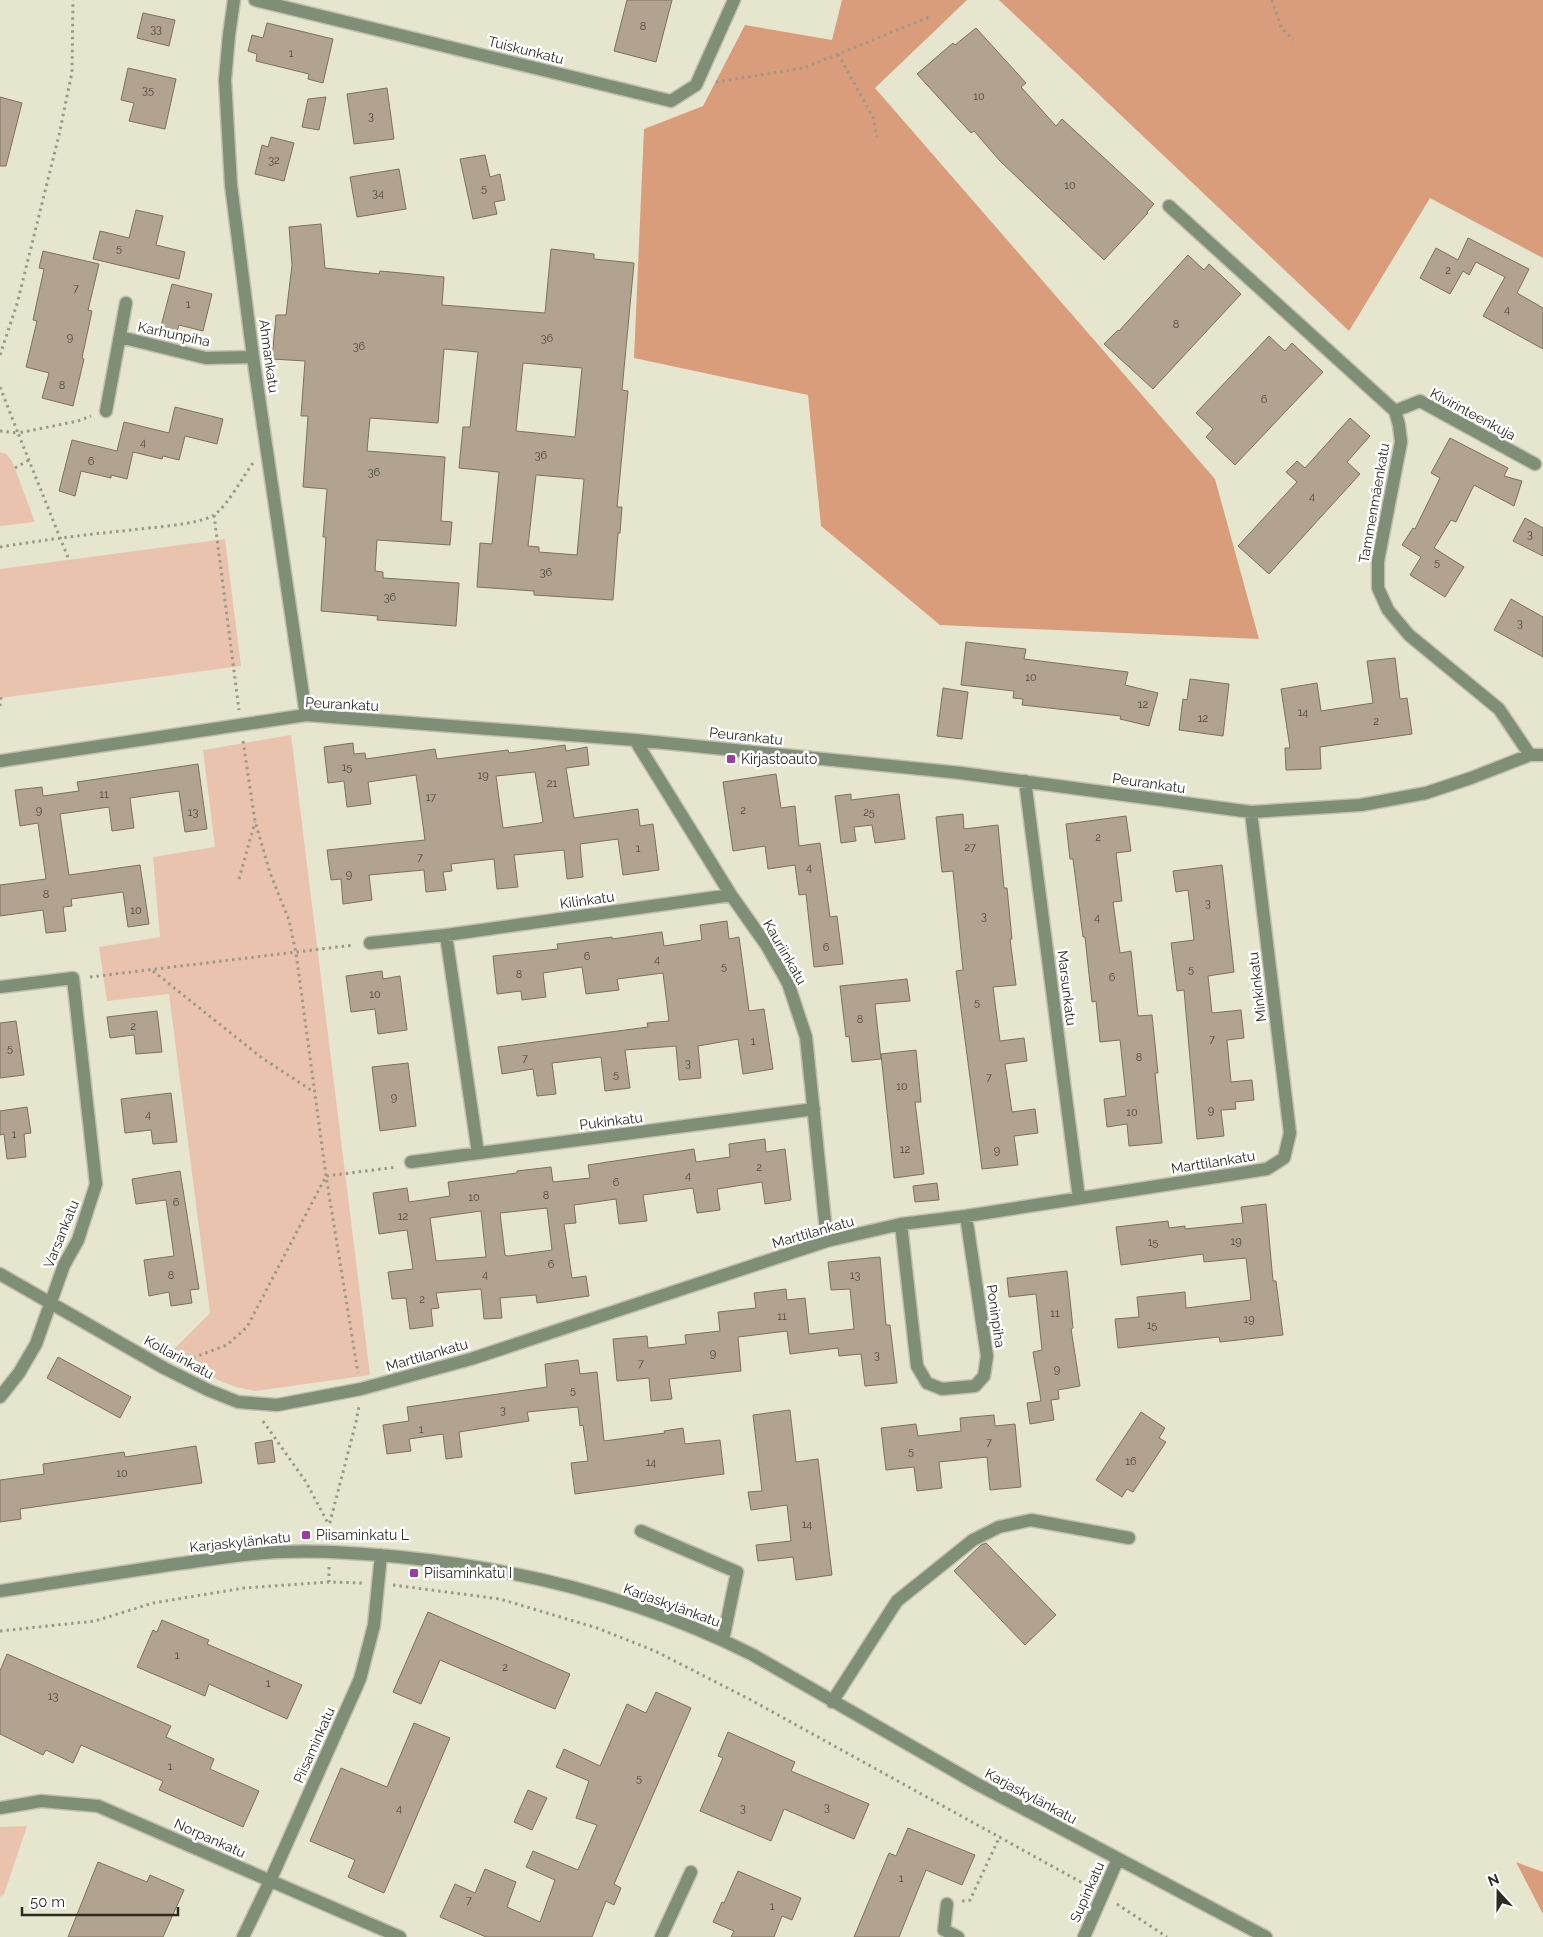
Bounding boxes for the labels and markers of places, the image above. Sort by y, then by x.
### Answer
place label: Kirjastoauto [741,751,817,767]
marker: Kirjastoauto [725,753,737,765]
place label: Piisaminkatu L [316,1527,409,1543]
marker: Piisaminkatu L [300,1529,312,1541]
place label: Piisaminkatu I [424,1565,512,1581]
marker: Piisaminkatu I [408,1567,420,1579]

